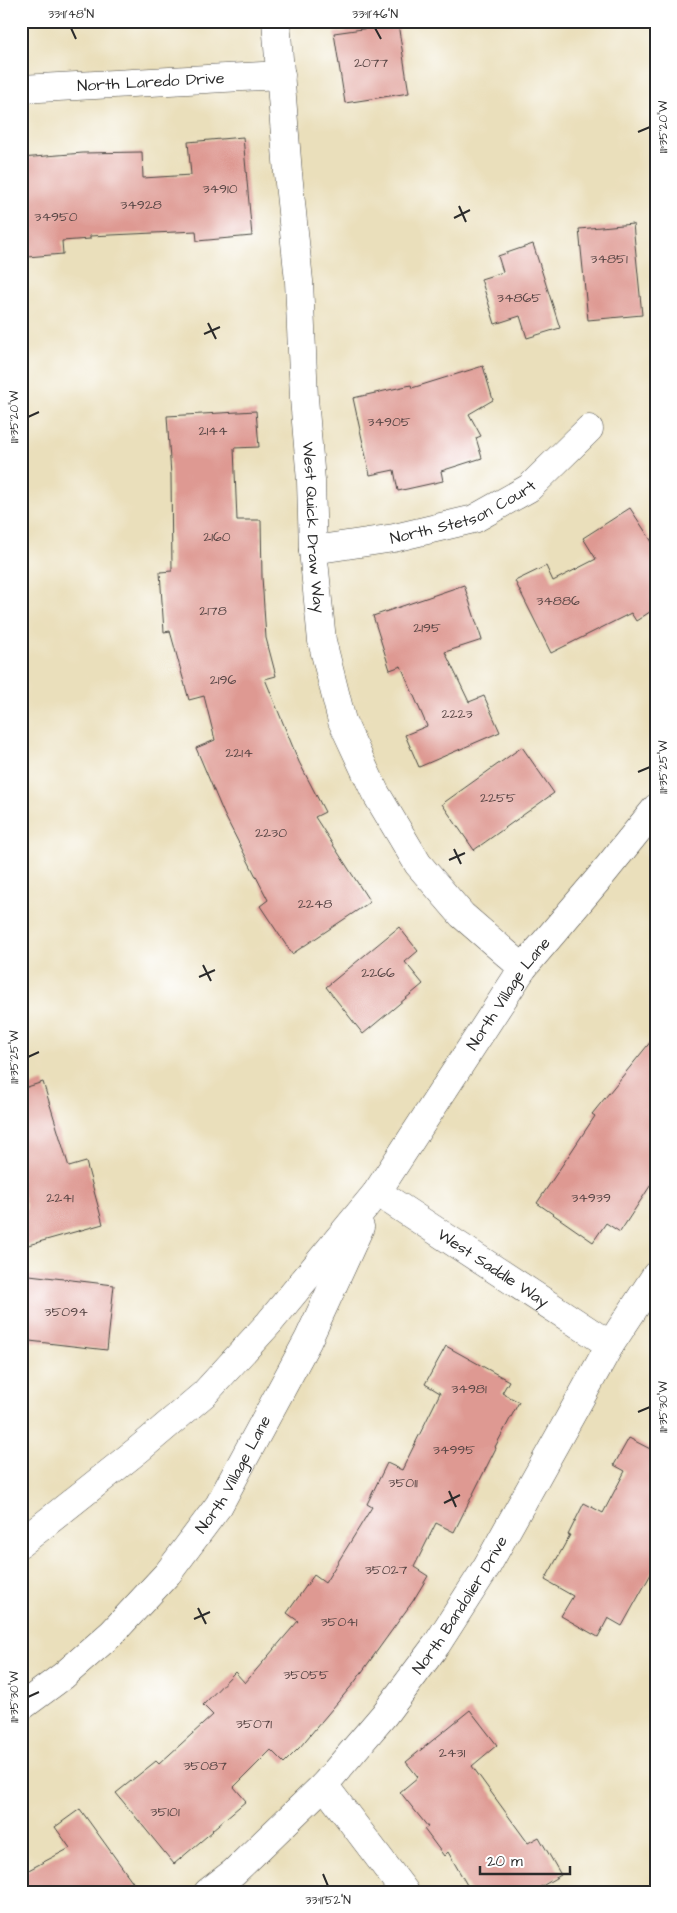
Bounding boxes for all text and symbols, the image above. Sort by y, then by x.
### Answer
text: 33°11'48"N [48,6,95,23]
text: 33°11'46"N [352,6,398,23]
house number: 2077 [354,53,388,73]
street label: North Laredo Drive [77,67,225,97]
text: 111°35'20"W [655,100,672,153]
house number: 34910 [202,179,238,199]
house number: 34928 [120,195,162,215]
house number: 34950 [34,207,78,227]
house number: 34851 [590,249,628,269]
house number: 34865 [497,288,541,308]
text: 111°35'20"W [6,390,23,443]
house number: 34905 [367,412,411,432]
house number: 2144 [199,421,228,441]
street label: West Quick Draw Way [297,441,330,614]
street label: North Stetson Court [388,475,542,550]
house number: 2160 [203,527,231,547]
house number: 34886 [536,591,580,611]
house number: 2178 [199,601,227,621]
house number: 2195 [413,618,441,638]
house number: 2196 [210,670,236,690]
house number: 2223 [441,704,473,724]
text: 111°35'25"W [655,740,672,794]
house number: 2214 [225,743,253,763]
house number: 2255 [480,788,516,808]
house number: 2230 [255,823,287,843]
house number: 2248 [298,894,332,914]
street label: North Village Lane [461,932,556,1055]
house number: 2266 [361,963,395,983]
text: 111°35'25"W [6,1030,23,1084]
house number: 2241 [46,1188,74,1208]
house number: 34939 [571,1188,611,1208]
street label: West Saddle Way [433,1224,553,1314]
house number: 35094 [44,1302,88,1322]
house number: 34981 [451,1379,487,1399]
text: 111°35'30"W [655,1380,672,1433]
street label: North Village Lane [190,1411,276,1538]
house number: 34995 [433,1440,475,1460]
house number: 35011 [388,1473,418,1493]
street label: North Bandolier Drive [407,1532,513,1679]
house number: 35027 [365,1560,408,1580]
house number: 35041 [320,1612,358,1632]
house number: 35055 [283,1665,329,1685]
text: 111°35'30"W [6,1670,23,1723]
house number: 35071 [236,1714,272,1734]
house number: 2431 [439,1743,465,1763]
house number: 35087 [183,1756,227,1776]
house number: 35101 [150,1802,180,1822]
scale bar [480,1843,570,1875]
text: 20 m [487,1851,523,1872]
text: 33°11'52"N [305,1892,351,1909]

